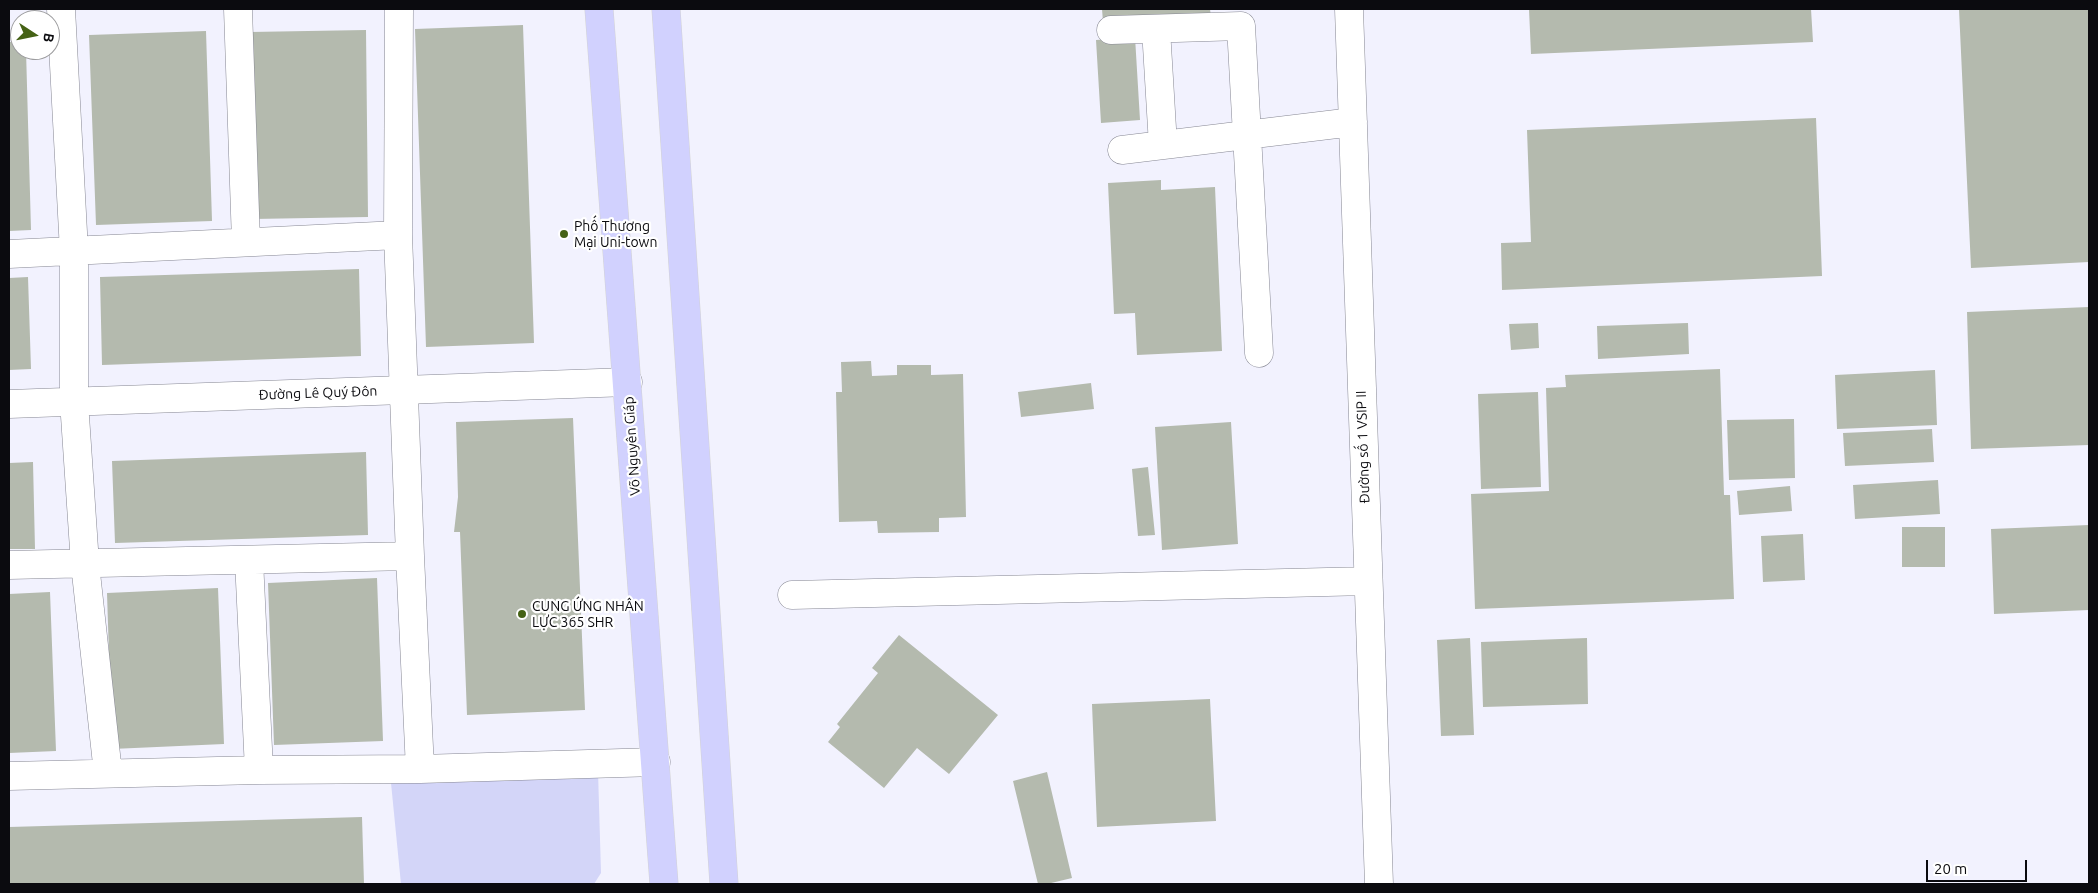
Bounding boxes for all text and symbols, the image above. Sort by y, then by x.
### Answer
north arrow [10,10,60,60]
text: B [40,32,57,44]
place label: Phố Thương Mại Uni-town [574,218,657,250]
marker: Phố Thương Mại Uni-town [558,228,570,240]
street label: Đường Lê Quý Đôn [258,383,378,403]
street label: Đường số 1 VSIP II [1353,390,1373,504]
street label: Võ Nguyên Giáp [620,396,644,496]
place label: CUNG ỨNG NHÂN LỰC 365 SHR [532,598,644,630]
marker: CUNG ỨNG NHÂN LỰC 365 SHR [516,608,528,620]
scale bar [1928,850,2029,882]
text: 20 m [1934,860,1967,877]

